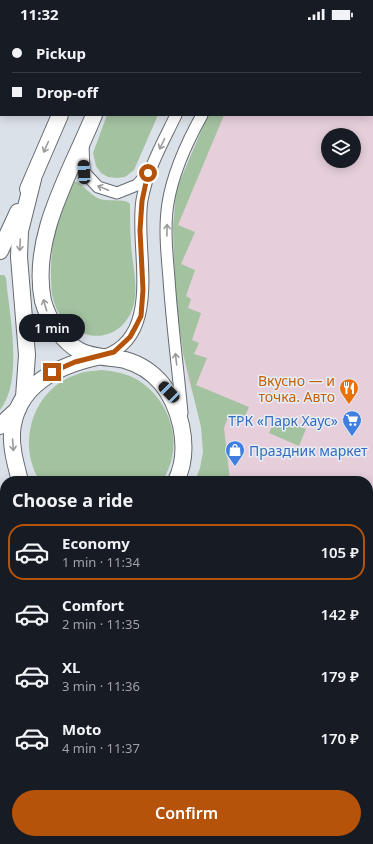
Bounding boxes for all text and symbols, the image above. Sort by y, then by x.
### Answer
text: 11:32 [20,4,59,24]
text: Pickup [36,43,86,63]
text: Drop-off [36,82,98,102]
map controls [321,128,361,168]
button: layers [321,128,361,168]
one-way arrow [158,138,165,150]
one-way arrow [42,141,50,153]
car [77,160,91,184]
route start [139,164,157,182]
one-way arrow [97,183,109,191]
one-way arrow [163,224,171,237]
one-way arrow [16,238,23,251]
one-way arrow [41,299,48,312]
callout: 1 min [19,314,85,342]
text: 1 min [34,319,70,337]
one-way arrow [172,353,180,366]
route end [43,363,61,381]
place label: Вкусно — и точка. Авто [258,371,335,406]
restaurant icon: Вкусно — и точка. Авто [338,377,360,405]
car [156,379,182,405]
supermarket icon: ТРК «Парк Хаус» [341,409,363,437]
place label: ТРК «Парк Хаус» [228,411,338,430]
one-way arrow [10,438,17,451]
shop icon: Праздник маркет [224,439,246,467]
place label: Праздник маркет [249,441,368,460]
text: Choose a ride [12,488,133,512]
text: Economy [62,533,130,553]
icon: car [14,534,50,570]
text: 105 ₽ [320,542,359,562]
text: 1 min · 11:34 [62,553,140,571]
text: Comfort [62,595,124,615]
icon: car [14,596,50,632]
text: 142 ₽ [320,604,359,624]
text: 2 min · 11:35 [62,615,140,633]
text: XL [62,657,80,677]
icon: car [14,658,50,694]
text: 179 ₽ [320,666,359,686]
text: 3 min · 11:36 [62,677,140,695]
text: Moto [62,719,101,739]
icon: car [14,720,50,756]
text: 170 ₽ [320,728,359,748]
text: 4 min · 11:37 [62,739,140,757]
button: Confirm [12,790,361,836]

